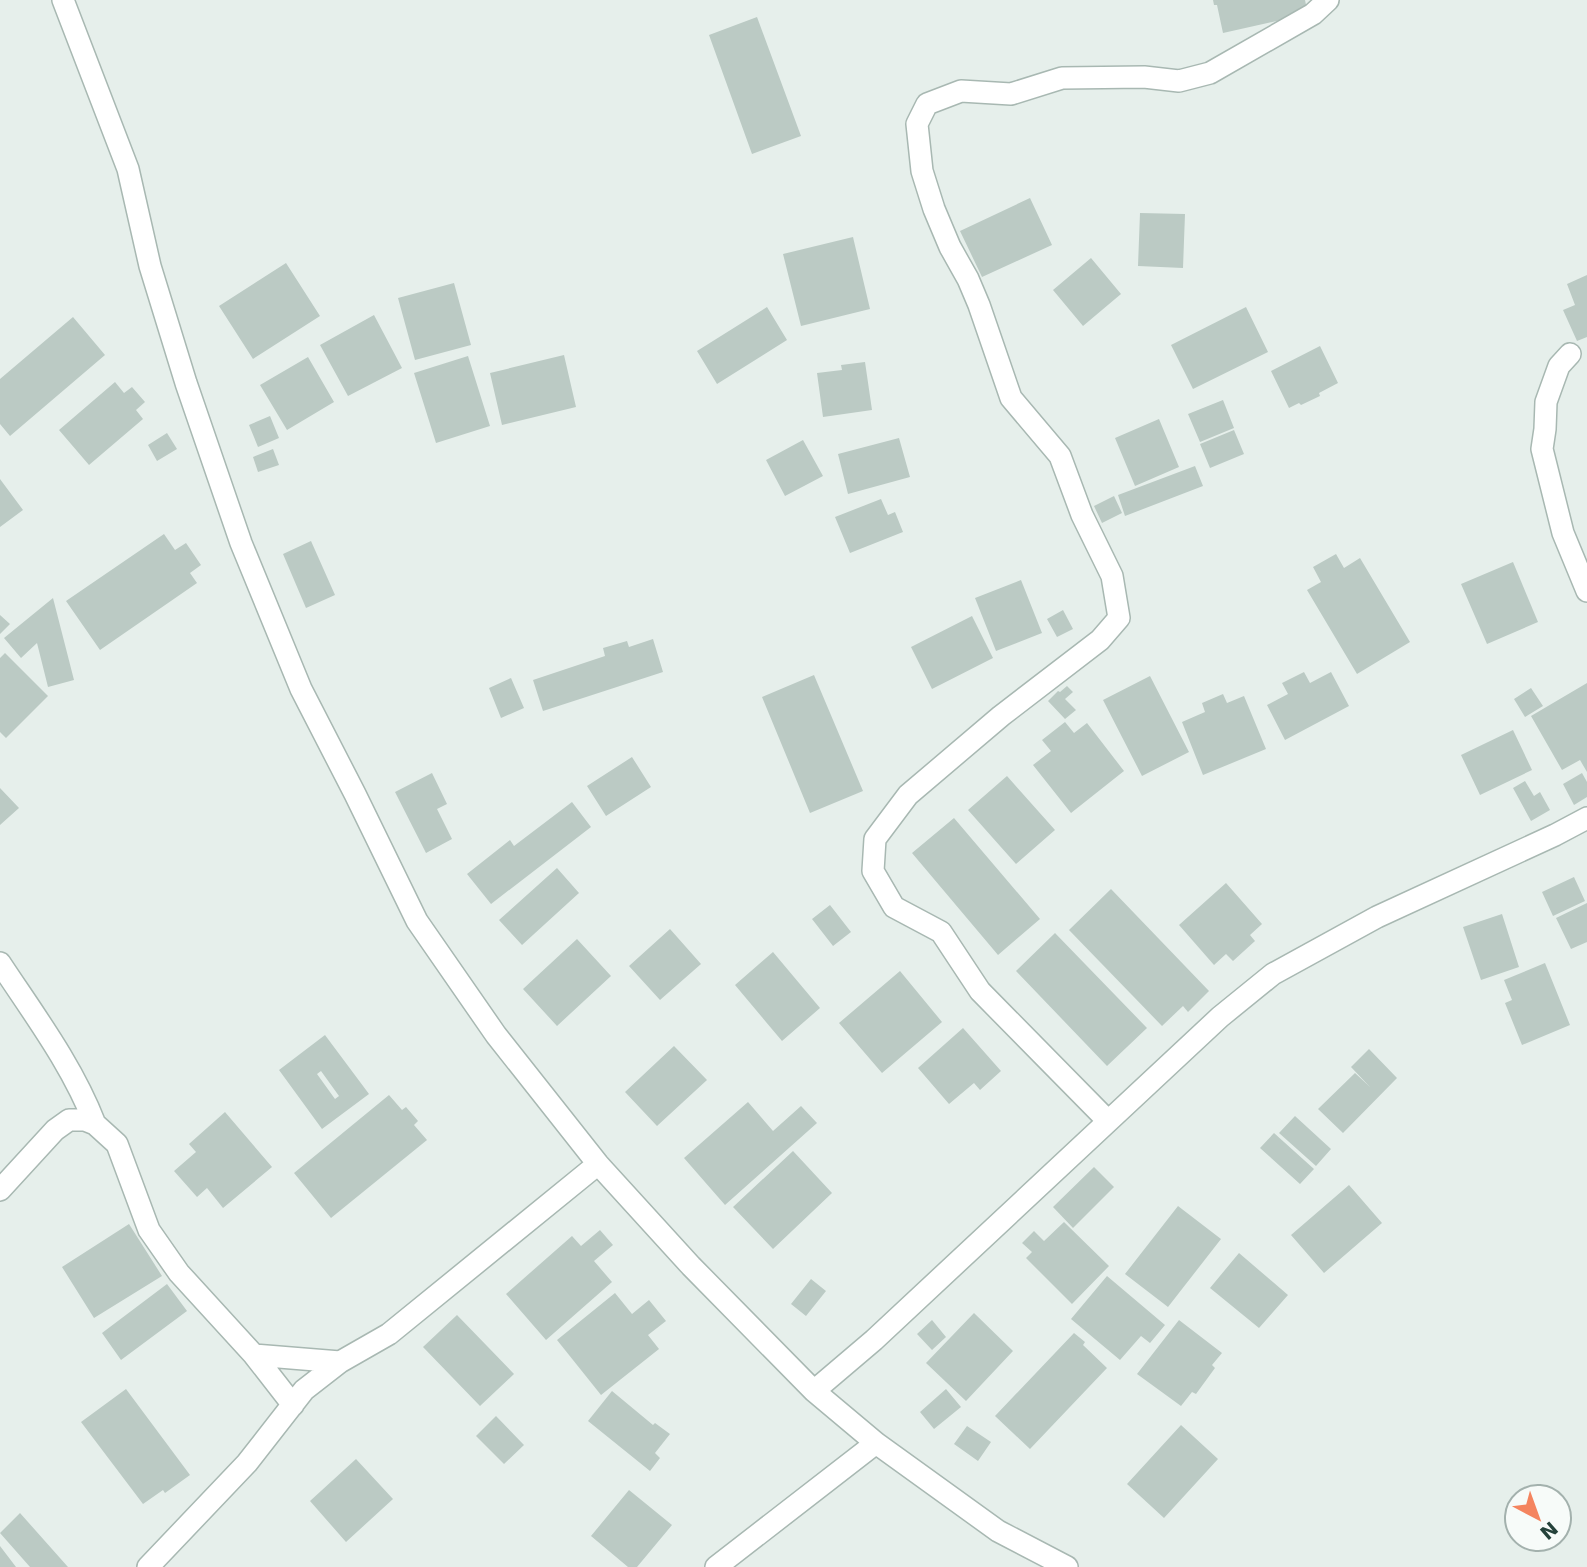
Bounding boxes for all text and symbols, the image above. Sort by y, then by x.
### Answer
north arrow [1503,1483,1573,1553]
text: N [1536,1517,1562,1544]

